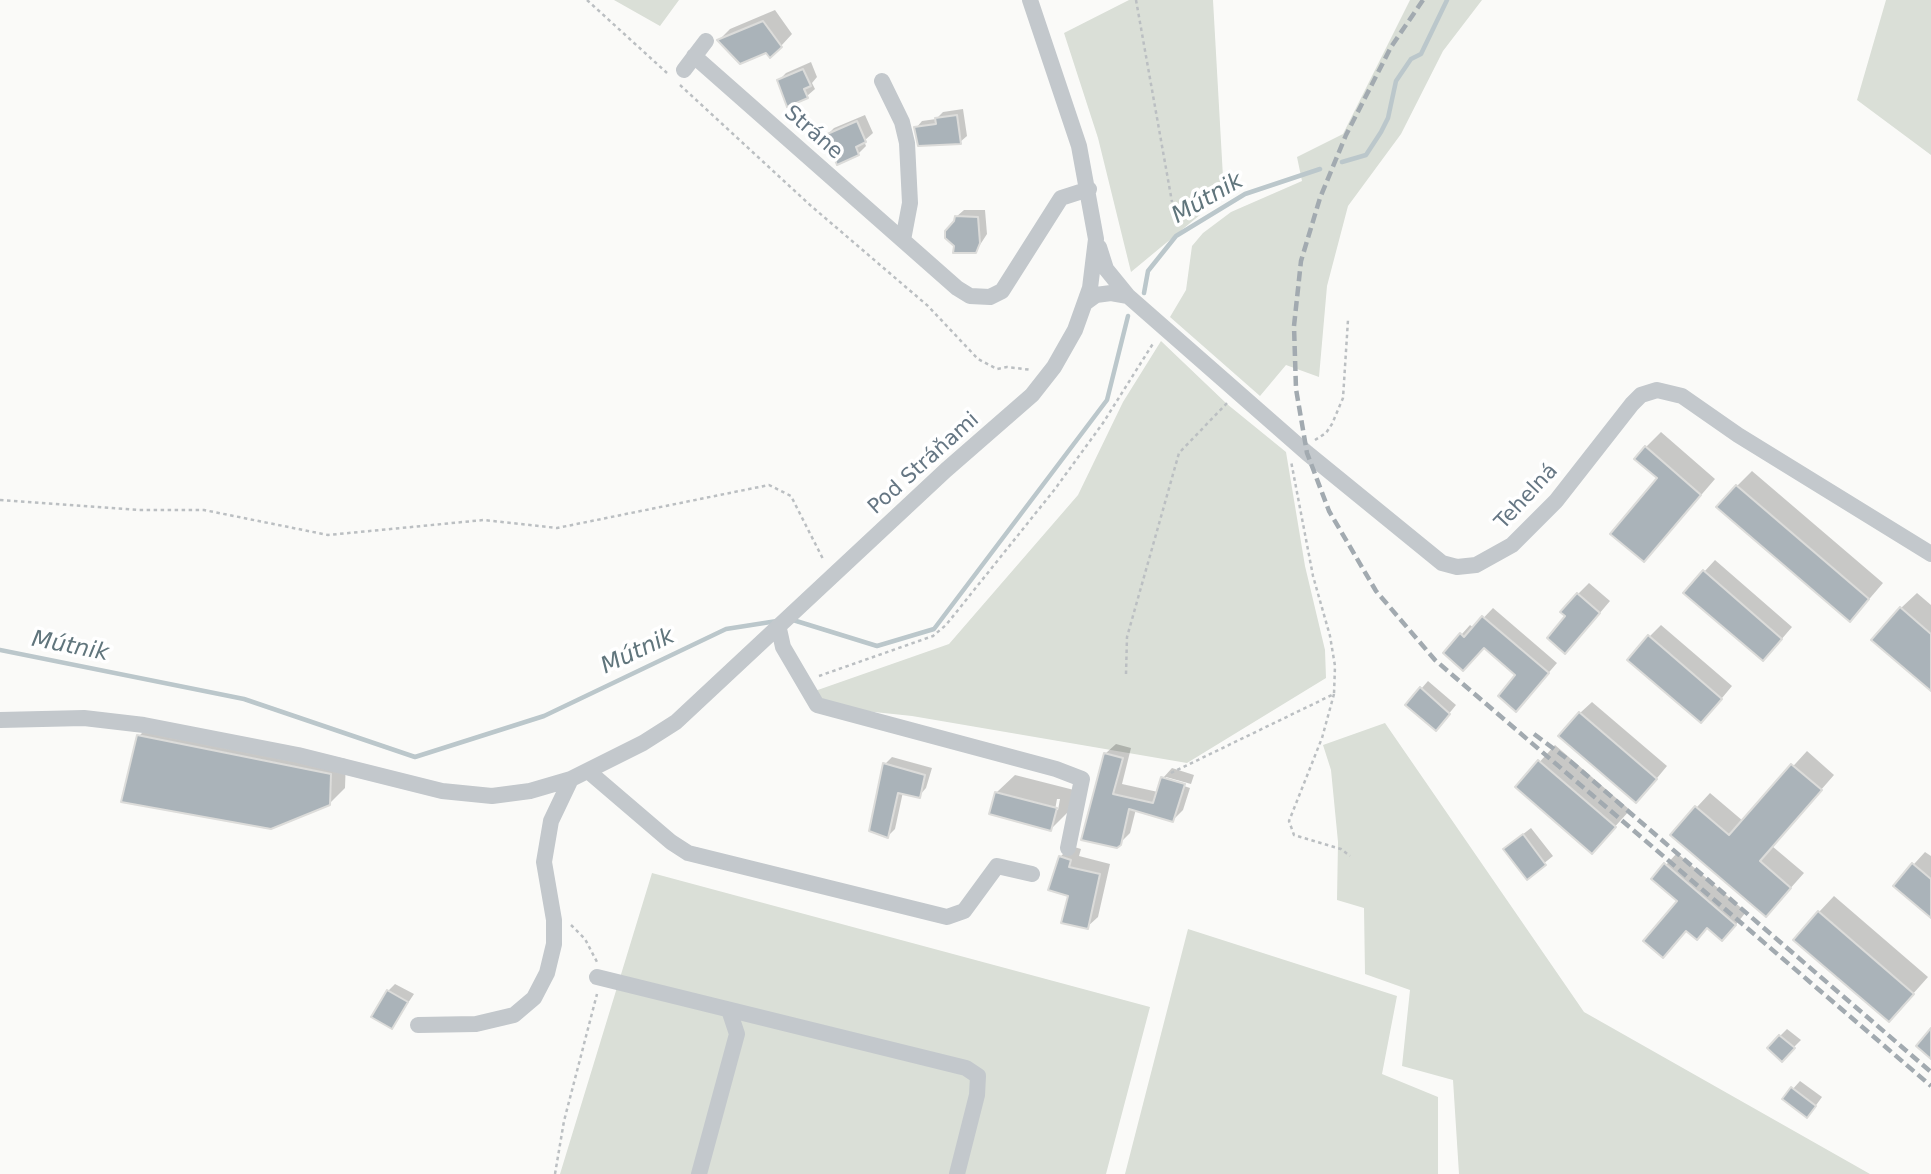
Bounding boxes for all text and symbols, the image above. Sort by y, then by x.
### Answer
street label: Stráne [779,101,847,165]
water label: Mútnik [1167,168,1249,230]
street label: Pod Stráňami [863,408,985,520]
street label: Tehelná [1490,459,1564,535]
water label: Mútnik [597,623,679,681]
water label: Mútnik [29,626,111,668]

